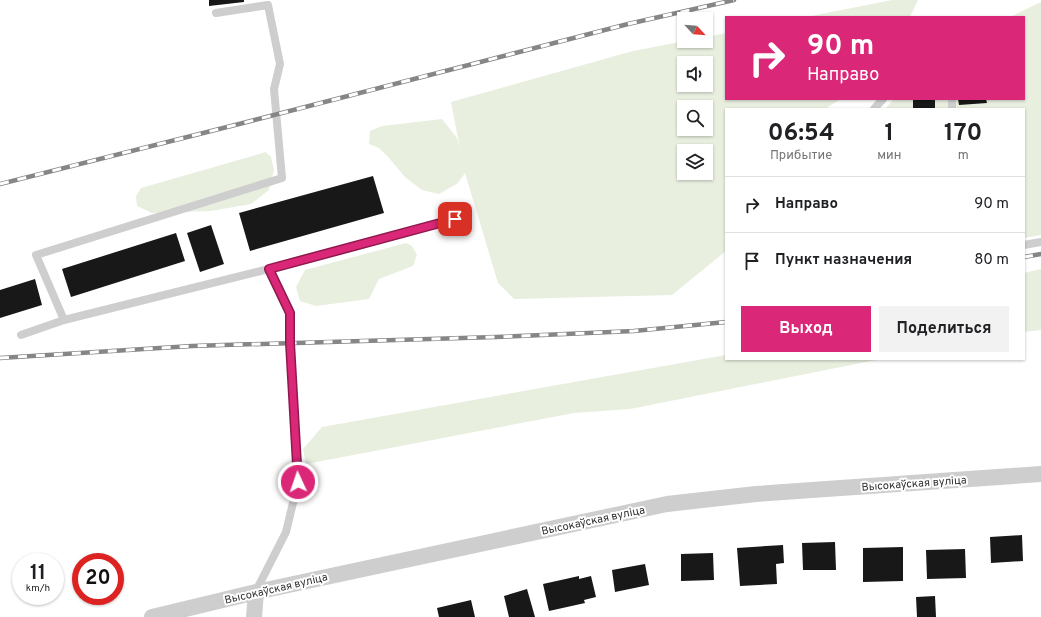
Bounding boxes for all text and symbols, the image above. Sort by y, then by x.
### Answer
north arrow [677,12,713,48]
map controls [677,12,713,180]
text: 90 m [807,29,874,65]
icon: right [741,32,793,84]
button: sound [677,56,713,92]
text: Направо [807,64,879,87]
button: search [677,100,713,136]
text: 06:54 [768,119,835,149]
text: 1 [885,119,894,149]
text: 170 [944,119,982,149]
button: layers [677,144,713,180]
text: Прибытие [770,148,832,164]
text: мин [877,148,901,164]
text: m [958,148,969,164]
icon: right [741,194,763,216]
text: Направо [775,195,838,214]
text: 90 m [974,195,1009,214]
pin [438,202,472,236]
icon: arrive [444,208,466,230]
icon: arrive [741,250,763,272]
text: Пункт назначения [775,251,912,270]
text: 80 m [974,251,1009,270]
button: Выход [741,306,871,352]
button: Поделиться [879,306,1009,352]
position arrow [277,461,319,503]
street label: Высокаўская вуліца [861,473,967,495]
street label: Высокаўская вуліца [540,503,646,539]
speed limit sign: 20 [72,553,124,605]
text: 11 [30,561,46,587]
street label: Высокаўская вуліца [223,570,329,608]
text: km/h [26,582,50,595]

